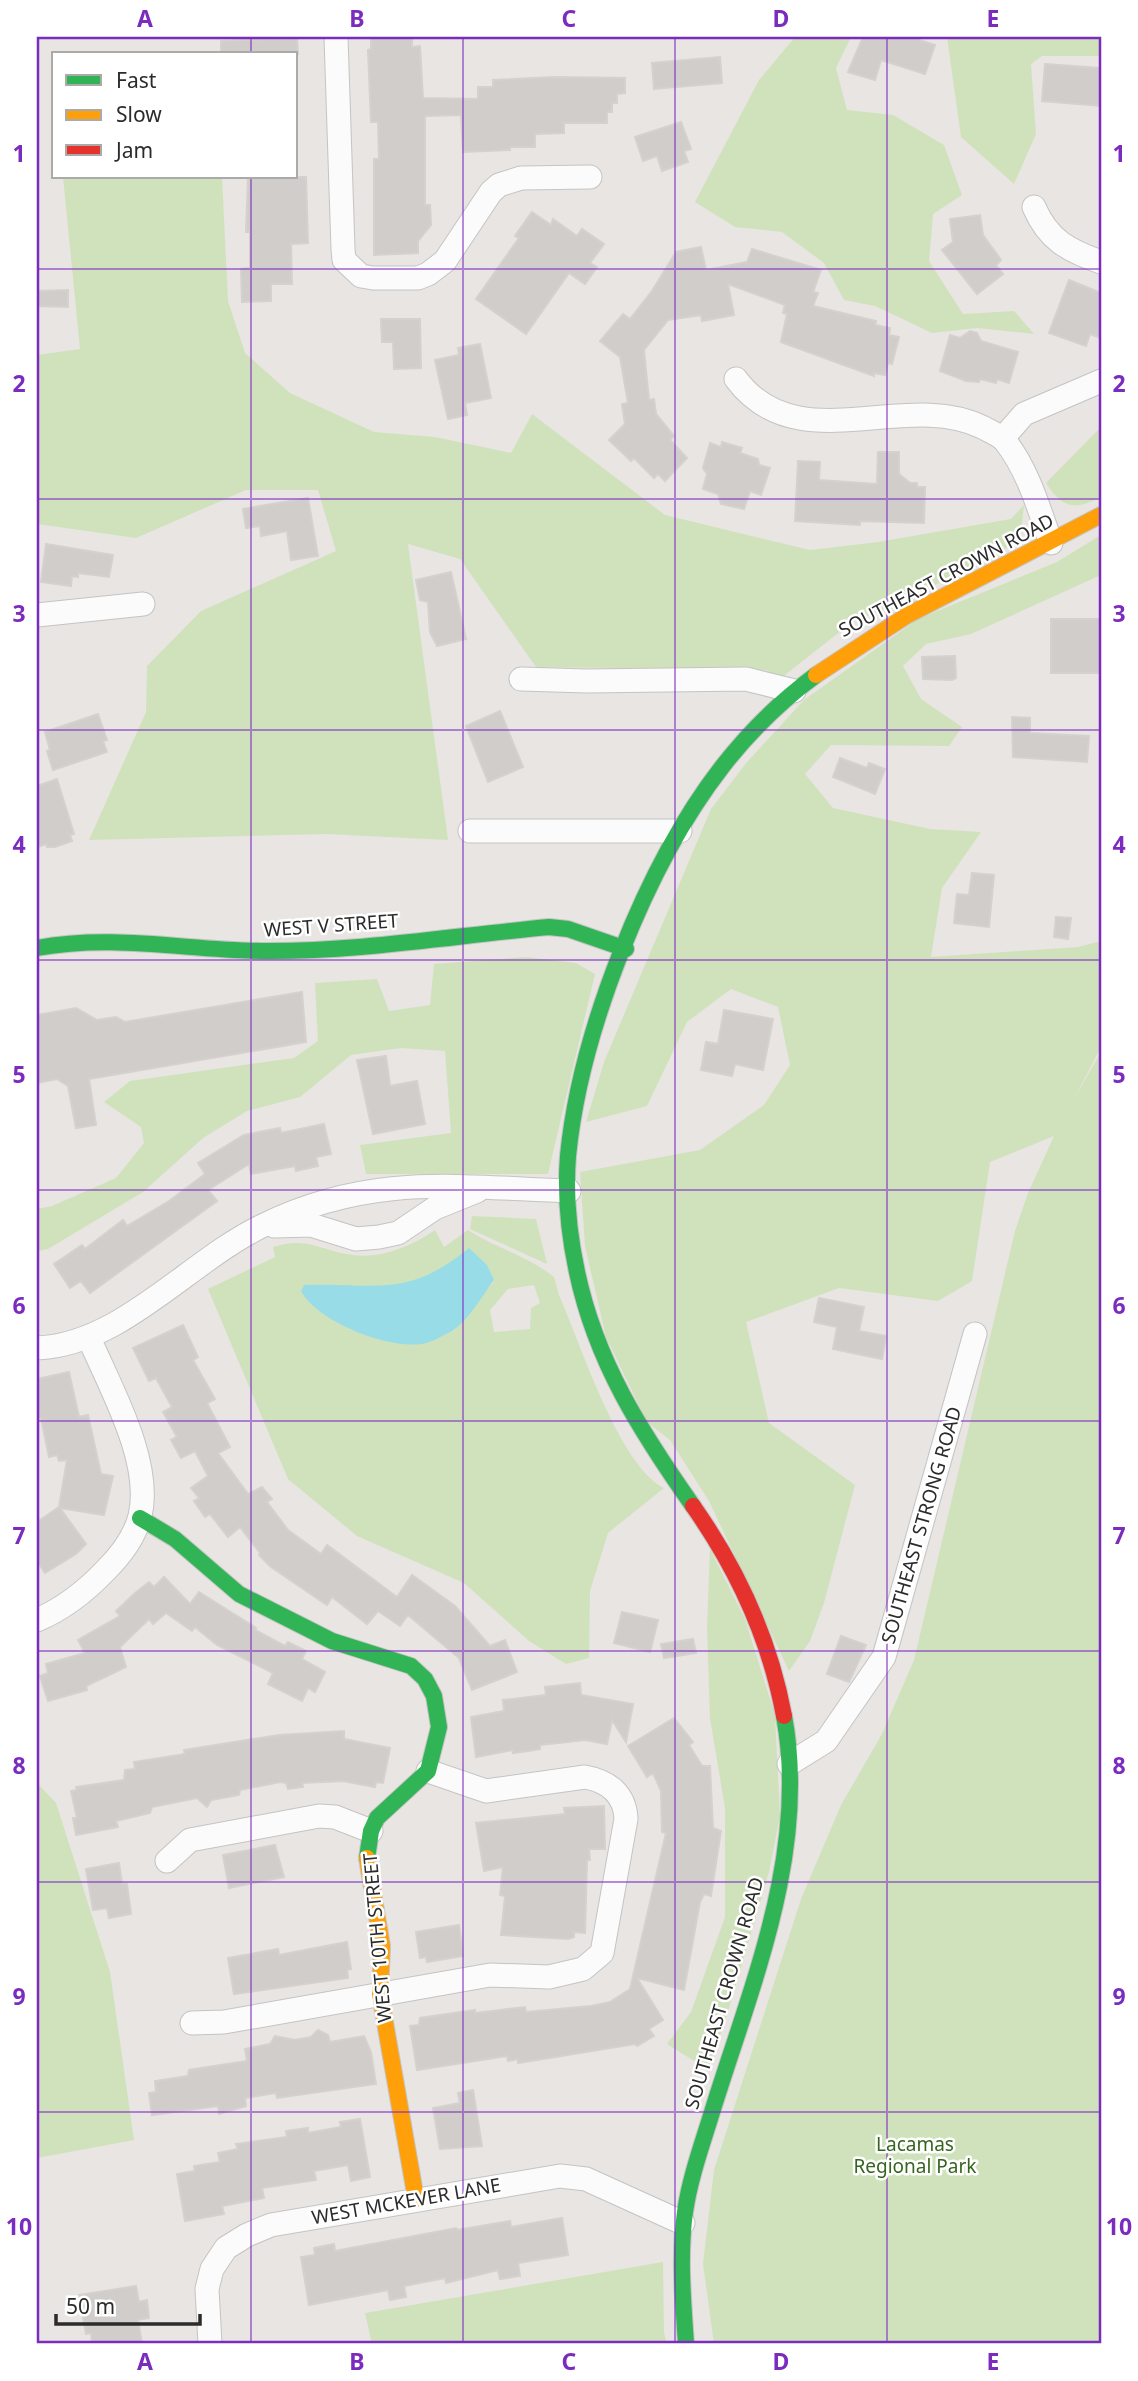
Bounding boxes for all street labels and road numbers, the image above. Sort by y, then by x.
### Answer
street label: SOUTHEAST CROWN ROAD [834,507,1058,643]
street label: WEST V STREET [263,907,400,943]
street label: SOUTHEAST STRONG ROAD [875,1403,967,1647]
street label: WEST 10TH STREET [357,1852,397,2024]
street label: SOUTHEAST CROWN ROAD [678,1874,770,2112]
street label: WEST MCKEVER LANE [309,2172,503,2230]

